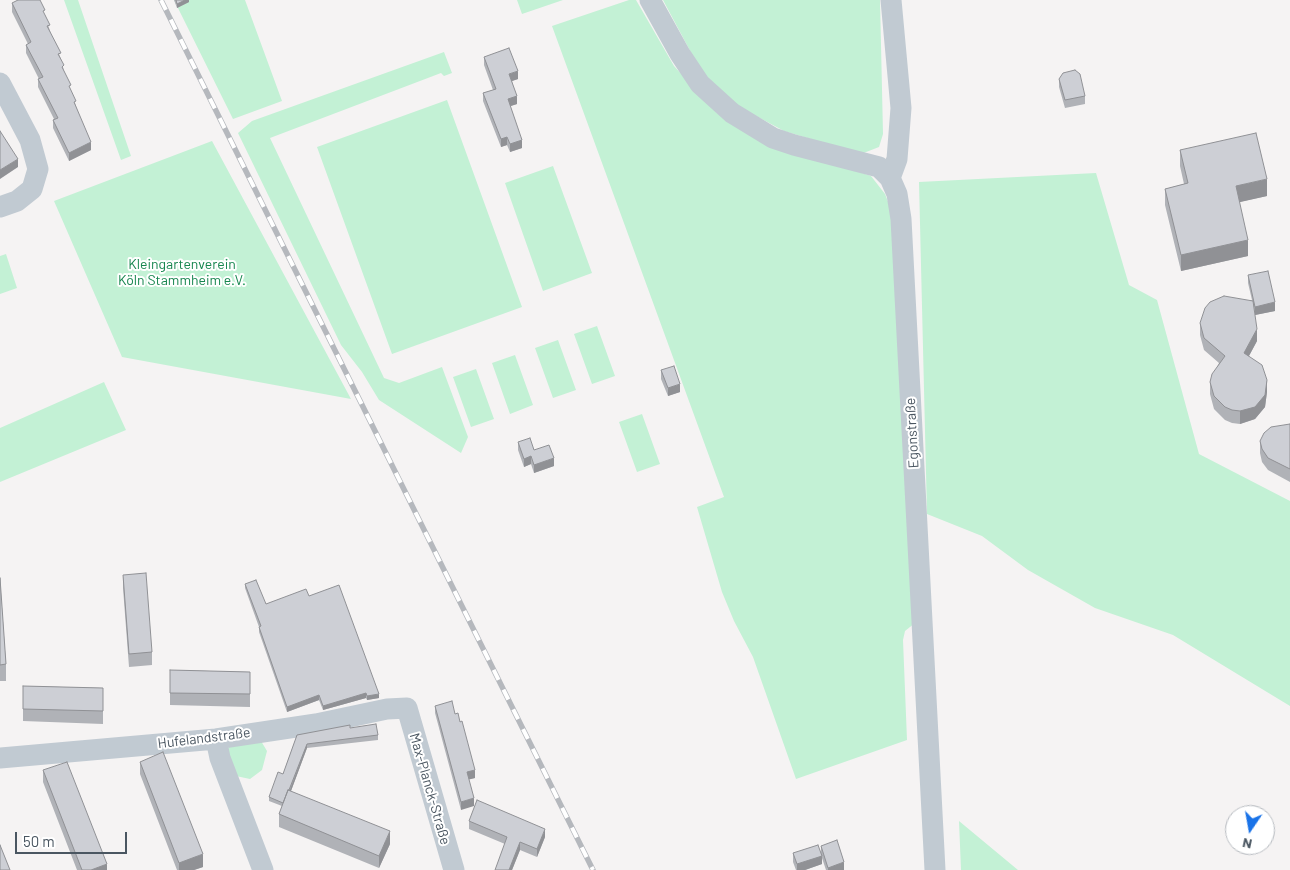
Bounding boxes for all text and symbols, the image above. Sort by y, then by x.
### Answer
park label: Kleingartenverein Köln Stammheim e.V. [118,256,246,288]
street label: Egonstraße [902,397,922,469]
street label: Hufelandstraße [157,724,251,752]
street label: Max-Planck-Straße [406,731,454,847]
north arrow [1225,805,1275,855]
scale bar [18,822,130,854]
text: 50 m [23,832,55,850]
text: N [1241,835,1253,853]

